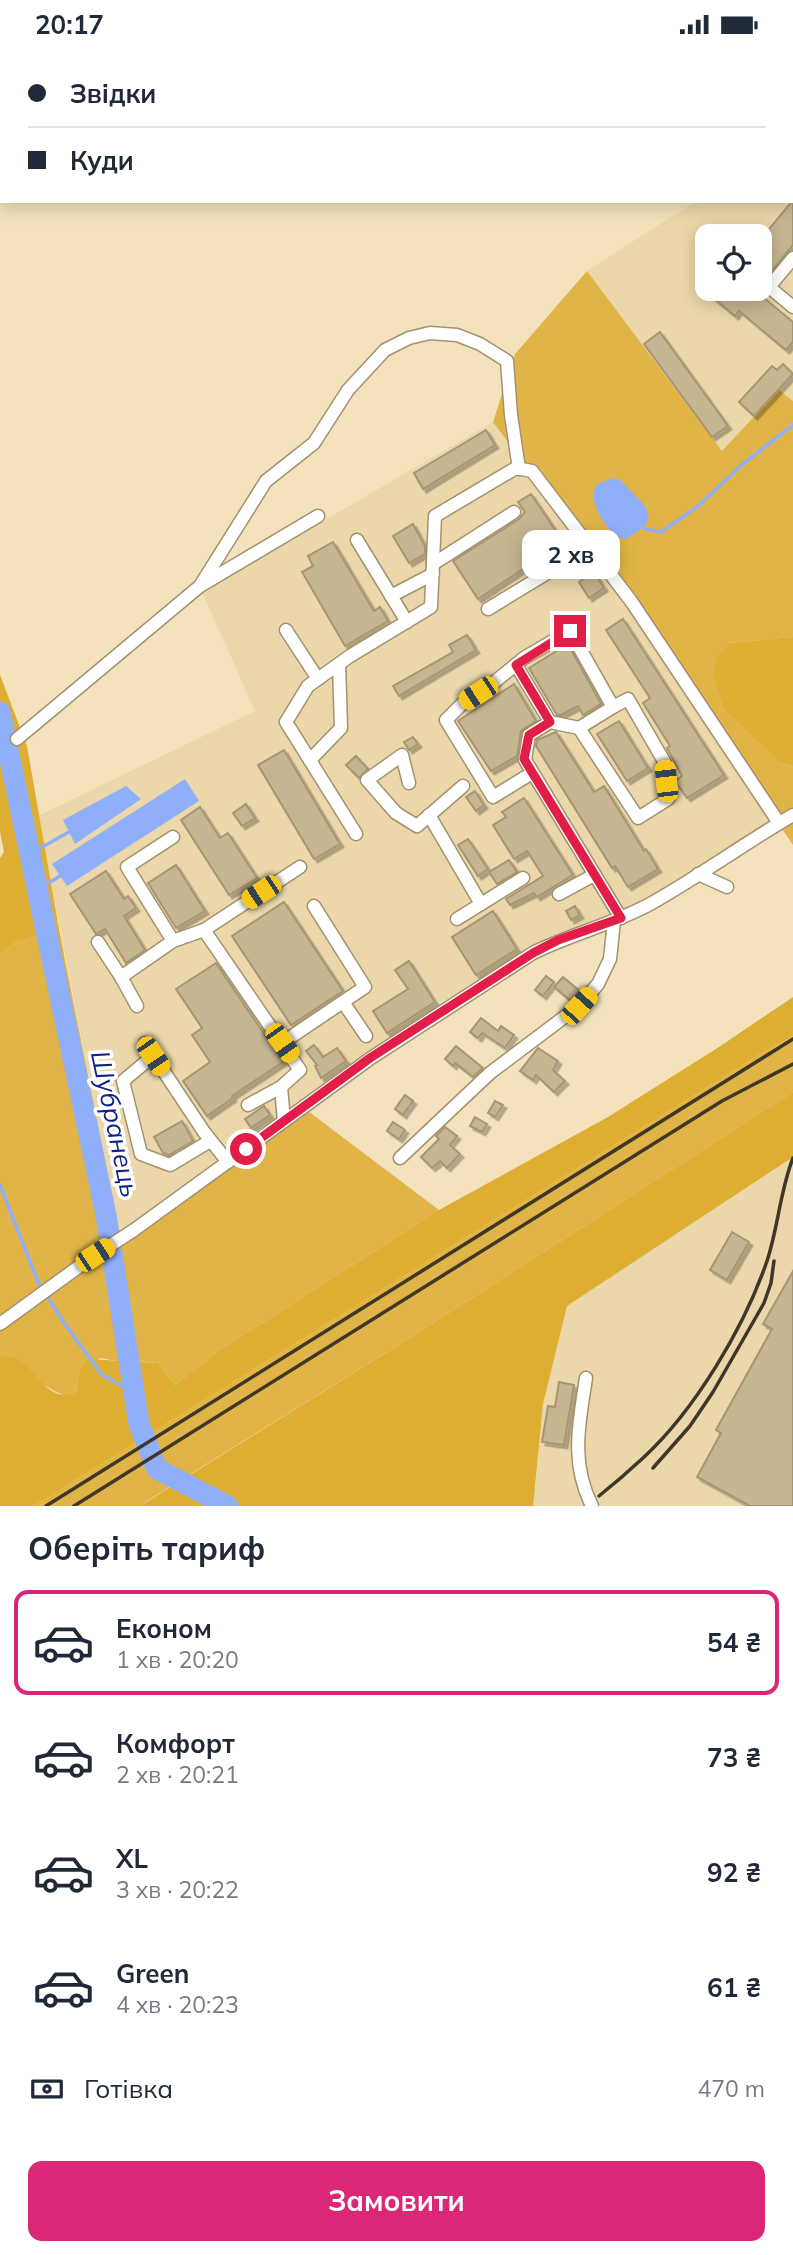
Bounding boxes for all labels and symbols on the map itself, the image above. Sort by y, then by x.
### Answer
callout: 2 хв [521,529,619,579]
route end [554,615,586,647]
car [455,673,502,713]
car [654,759,679,803]
car [238,872,285,912]
car [558,983,601,1029]
car [262,1020,303,1066]
car [133,1033,174,1079]
water label: Шубранець [84,1048,147,1200]
route start [230,1133,262,1165]
car [72,1235,119,1275]

